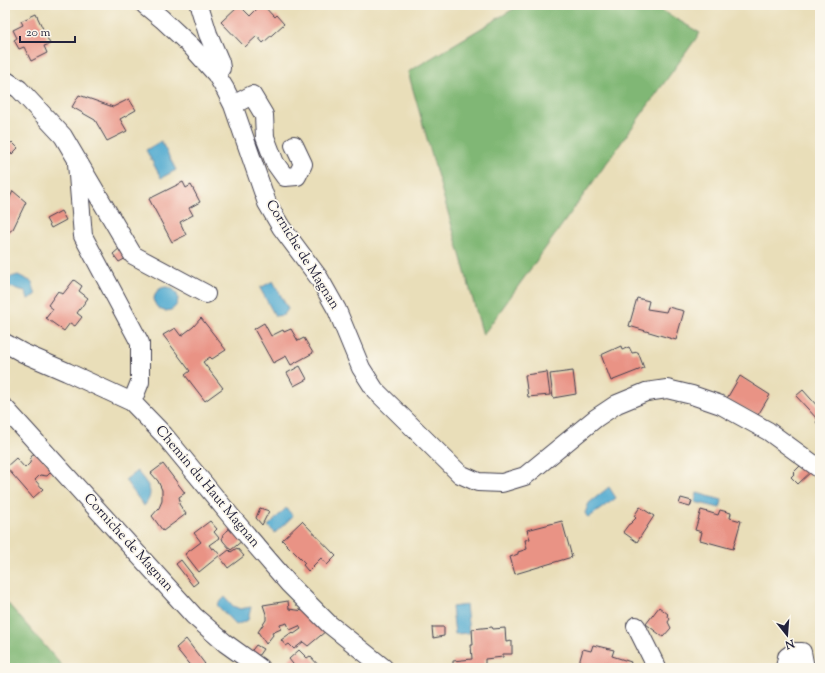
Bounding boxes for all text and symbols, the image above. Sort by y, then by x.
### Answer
scale bar [20,18,75,44]
text: 20 m [26,24,51,42]
street label: Corniche de Magnan [260,196,344,314]
street label: Chemin du Haut Magnan [150,422,264,552]
street label: Corniche de Magnan [78,489,178,597]
north arrow [767,615,807,655]
text: N [783,634,797,653]

